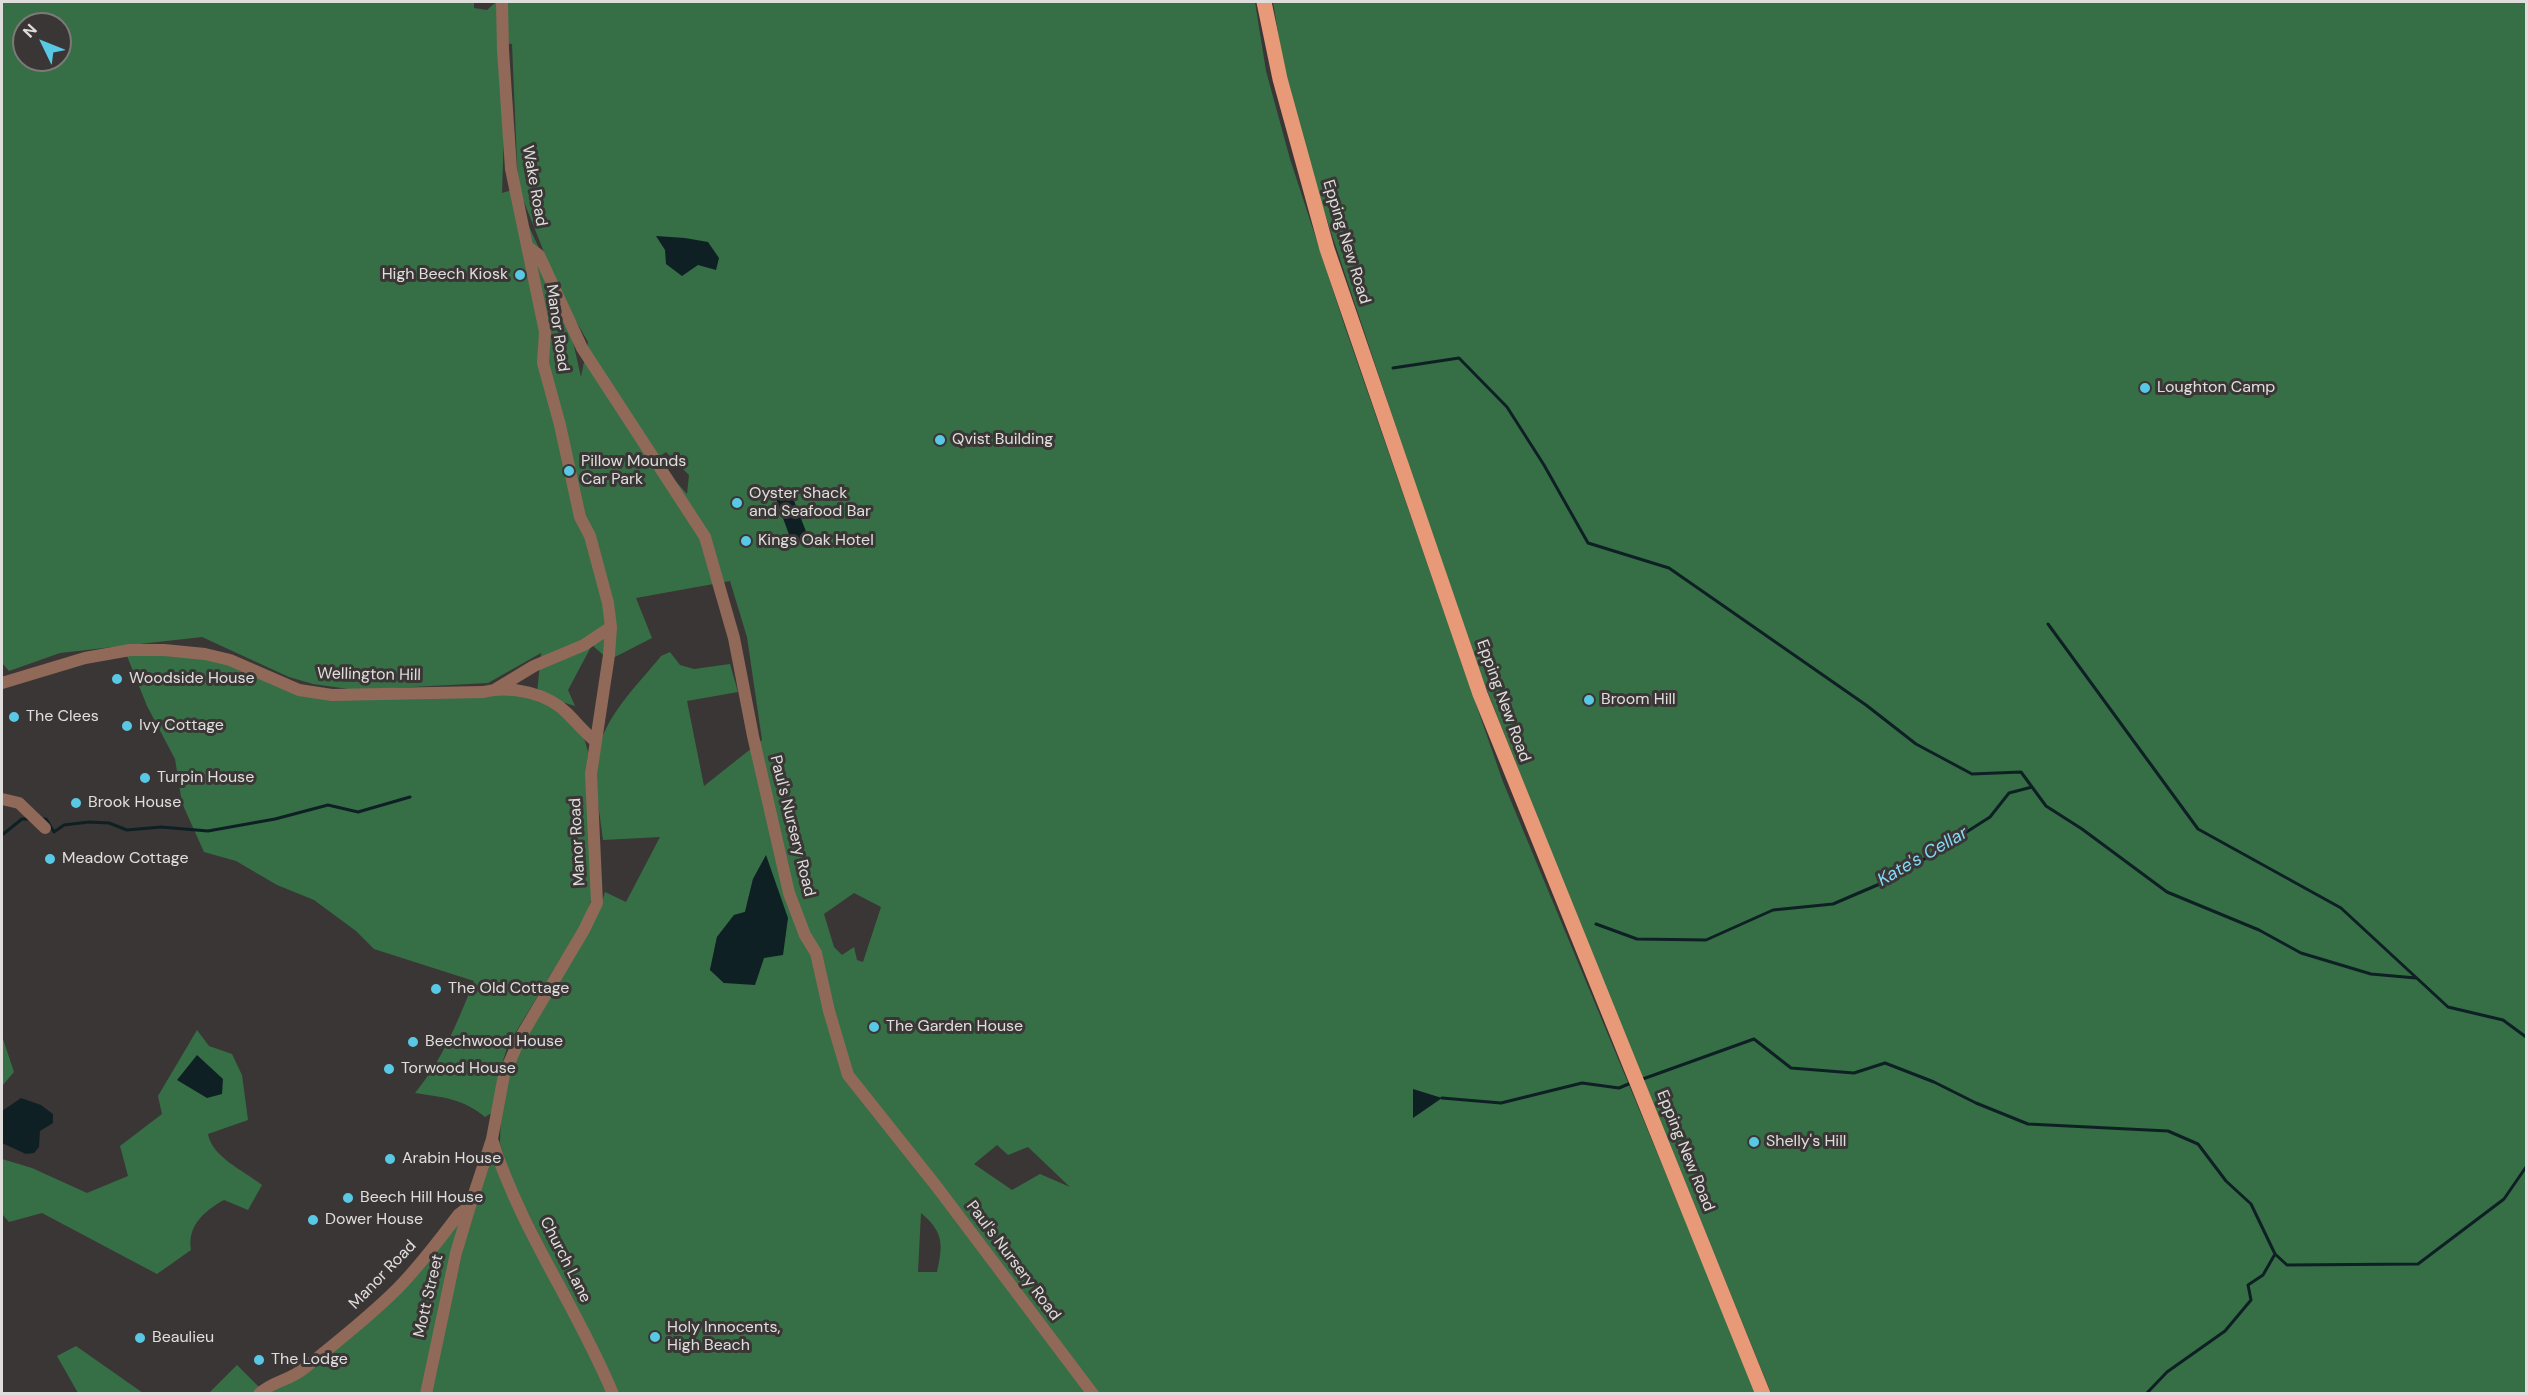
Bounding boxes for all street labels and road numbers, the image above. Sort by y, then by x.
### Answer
street label: Wake Road [517,144,551,228]
street label: Epping New Road [1318,178,1374,306]
street label: Manor Road [541,283,573,373]
street label: Epping New Road [1472,637,1534,765]
street label: Wellington Hill [317,664,421,686]
street label: Paul's Nursery Road [765,753,819,899]
street label: Manor Road [566,797,590,887]
street label: Epping New Road [1652,1088,1718,1214]
street label: Paul's Nursery Road [962,1197,1064,1325]
street label: Church Lane [535,1214,595,1306]
street label: Manor Road [345,1237,421,1313]
street label: Mott Street [410,1253,448,1339]

